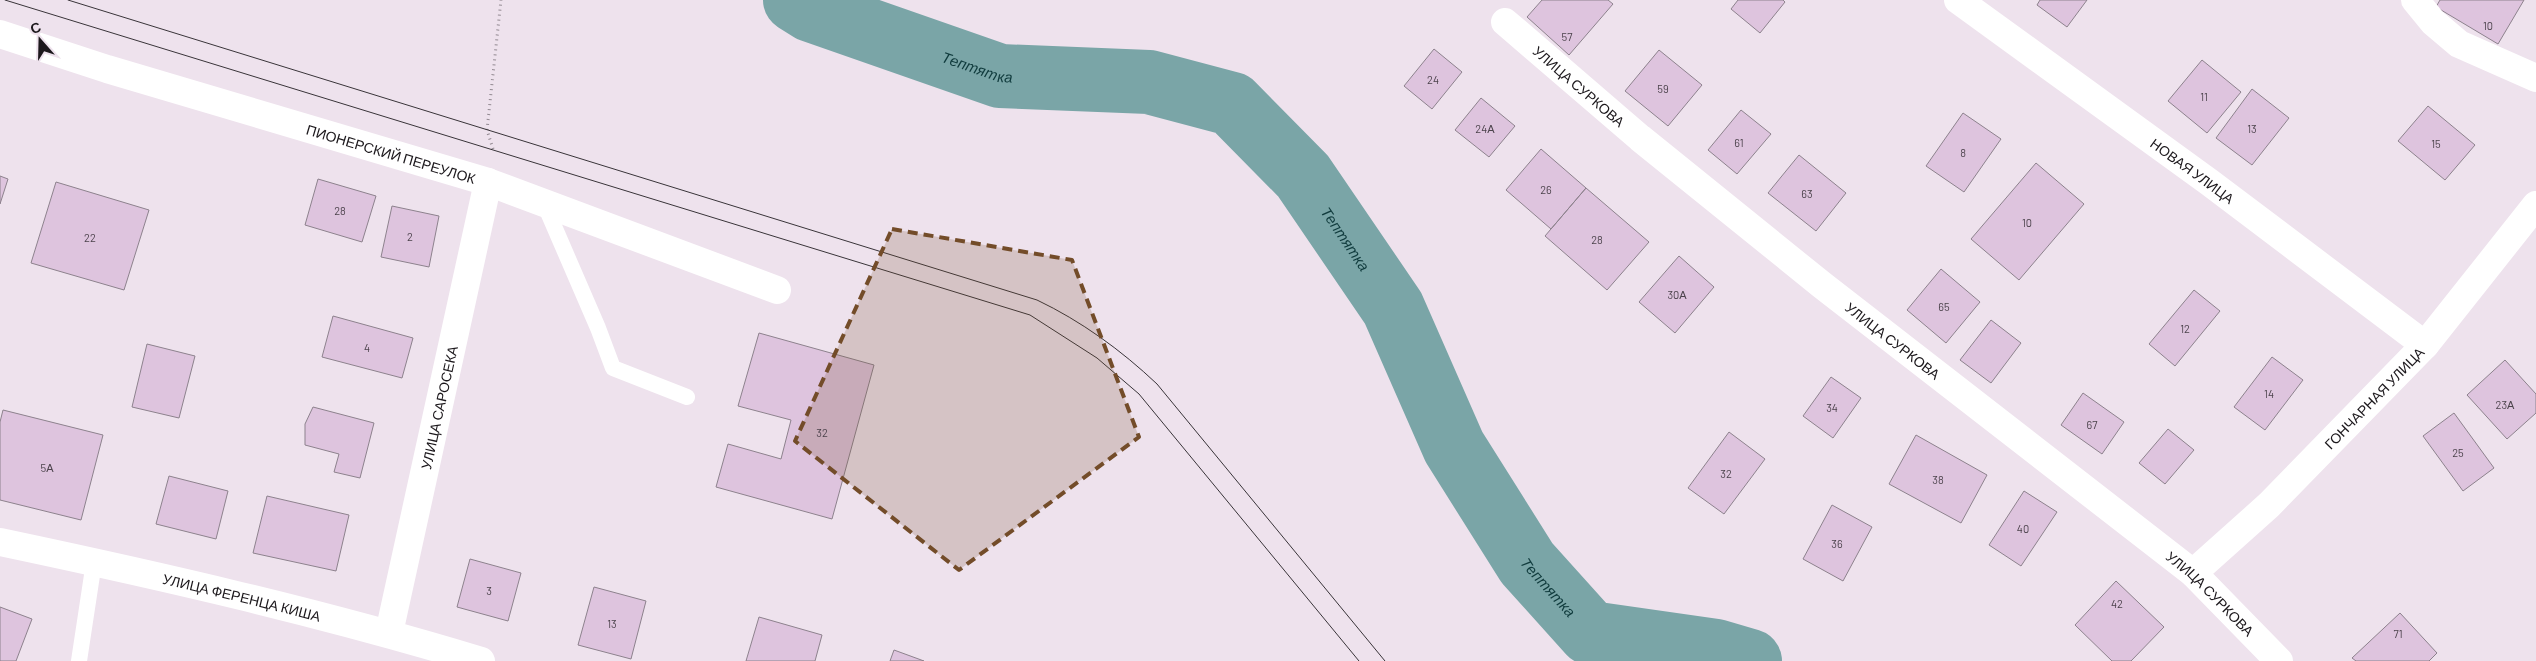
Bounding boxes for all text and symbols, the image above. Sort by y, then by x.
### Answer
north arrow [15,15,65,65]
text: С [28,18,43,37]
house number: 10 [2483,19,2493,32]
house number: 57 [1562,30,1572,43]
street label: УЛИЦА СУРКОВА [1530,42,1629,130]
water label: Тептятка [940,47,1013,86]
house number: 24 [1427,73,1439,86]
house number: 59 [1657,82,1669,95]
house number: 11 [2200,90,2208,103]
street label: ПИОНЕРСКИЙ ПЕРЕУЛОК [305,120,479,187]
house number: 24А [1475,122,1495,135]
house number: 13 [2247,122,2257,135]
street label: НОВАЯ УЛИЦА [2147,134,2238,207]
house number: 61 [1734,136,1744,149]
house number: 15 [2431,137,2441,150]
house number: 8 [1960,146,1966,159]
house number: 26 [1540,183,1552,196]
house number: 63 [1801,187,1813,200]
water label: Тептятка [1318,203,1374,274]
house number: 28 [334,204,346,217]
house number: 10 [2022,216,2032,229]
house number: 2 [407,230,413,243]
house number: 22 [84,231,96,244]
house number: 28 [1591,233,1603,246]
house number: 30А [1667,288,1687,301]
street label: УЛИЦА СУРКОВА [1842,298,1944,383]
house number: 65 [1938,300,1950,313]
house number: 12 [2180,322,2190,335]
house number: 4 [364,341,370,354]
street label: УЛИЦА САРОСЕКА [417,343,461,471]
street label: ГОНЧАРНАЯ УЛИЦА [2320,343,2428,452]
house number: 14 [2264,387,2274,400]
house number: 23А [2496,398,2515,411]
house number: 34 [1826,401,1838,414]
house number: 67 [2087,418,2097,431]
house number: 32 [816,426,828,439]
house number: 25 [2452,446,2464,459]
house number: 5А [41,461,54,474]
house number: 32 [1720,467,1732,480]
house number: 38 [1932,473,1944,486]
house number: 40 [2017,522,2029,535]
house number: 36 [1831,537,1843,550]
street label: УЛИЦА СУРКОВА [2163,547,2258,639]
water label: Тептятка [1517,554,1580,620]
street label: УЛИЦА ФЕРЕНЦА КИША [161,569,323,624]
house number: 3 [486,584,492,597]
house number: 42 [2111,597,2123,610]
house number: 13 [607,617,617,630]
house number: 71 [2393,627,2403,640]

